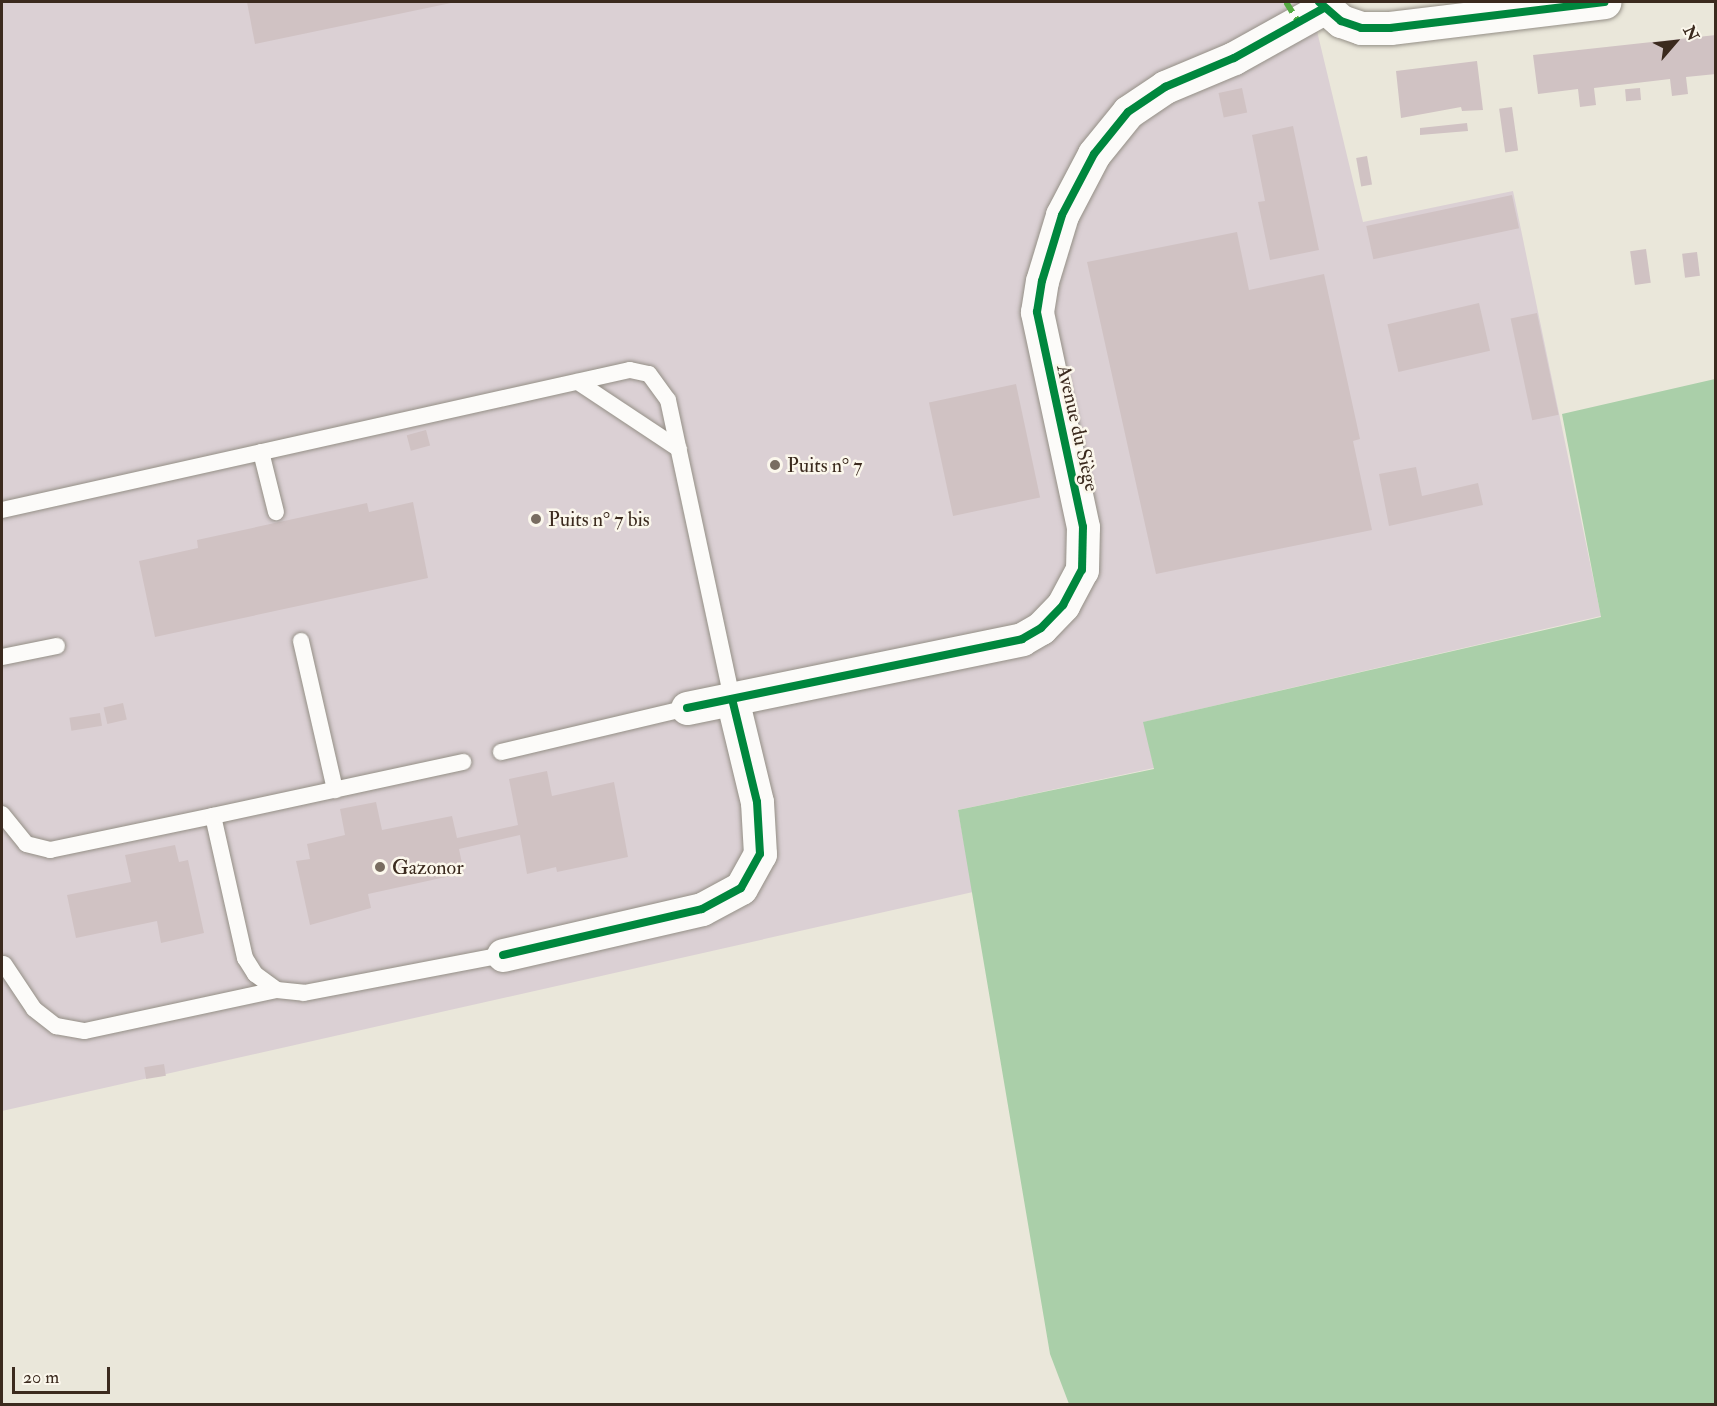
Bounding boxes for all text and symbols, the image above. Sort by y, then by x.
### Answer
north arrow [1645,12,1705,72]
text: N [1679,23,1703,45]
street label: Avenue du Siège [1052,362,1104,494]
place label: Puits n° 7 [787,453,863,477]
marker: Puits n° 7 [768,458,782,472]
place label: Puits n° 7 bis [548,507,650,531]
marker: Puits n° 7 bis [529,512,543,526]
place label: Gazonor [392,855,464,879]
marker: Gazonor [373,860,387,874]
scale bar [15,1355,112,1393]
text: 20 m [23,1366,59,1389]

